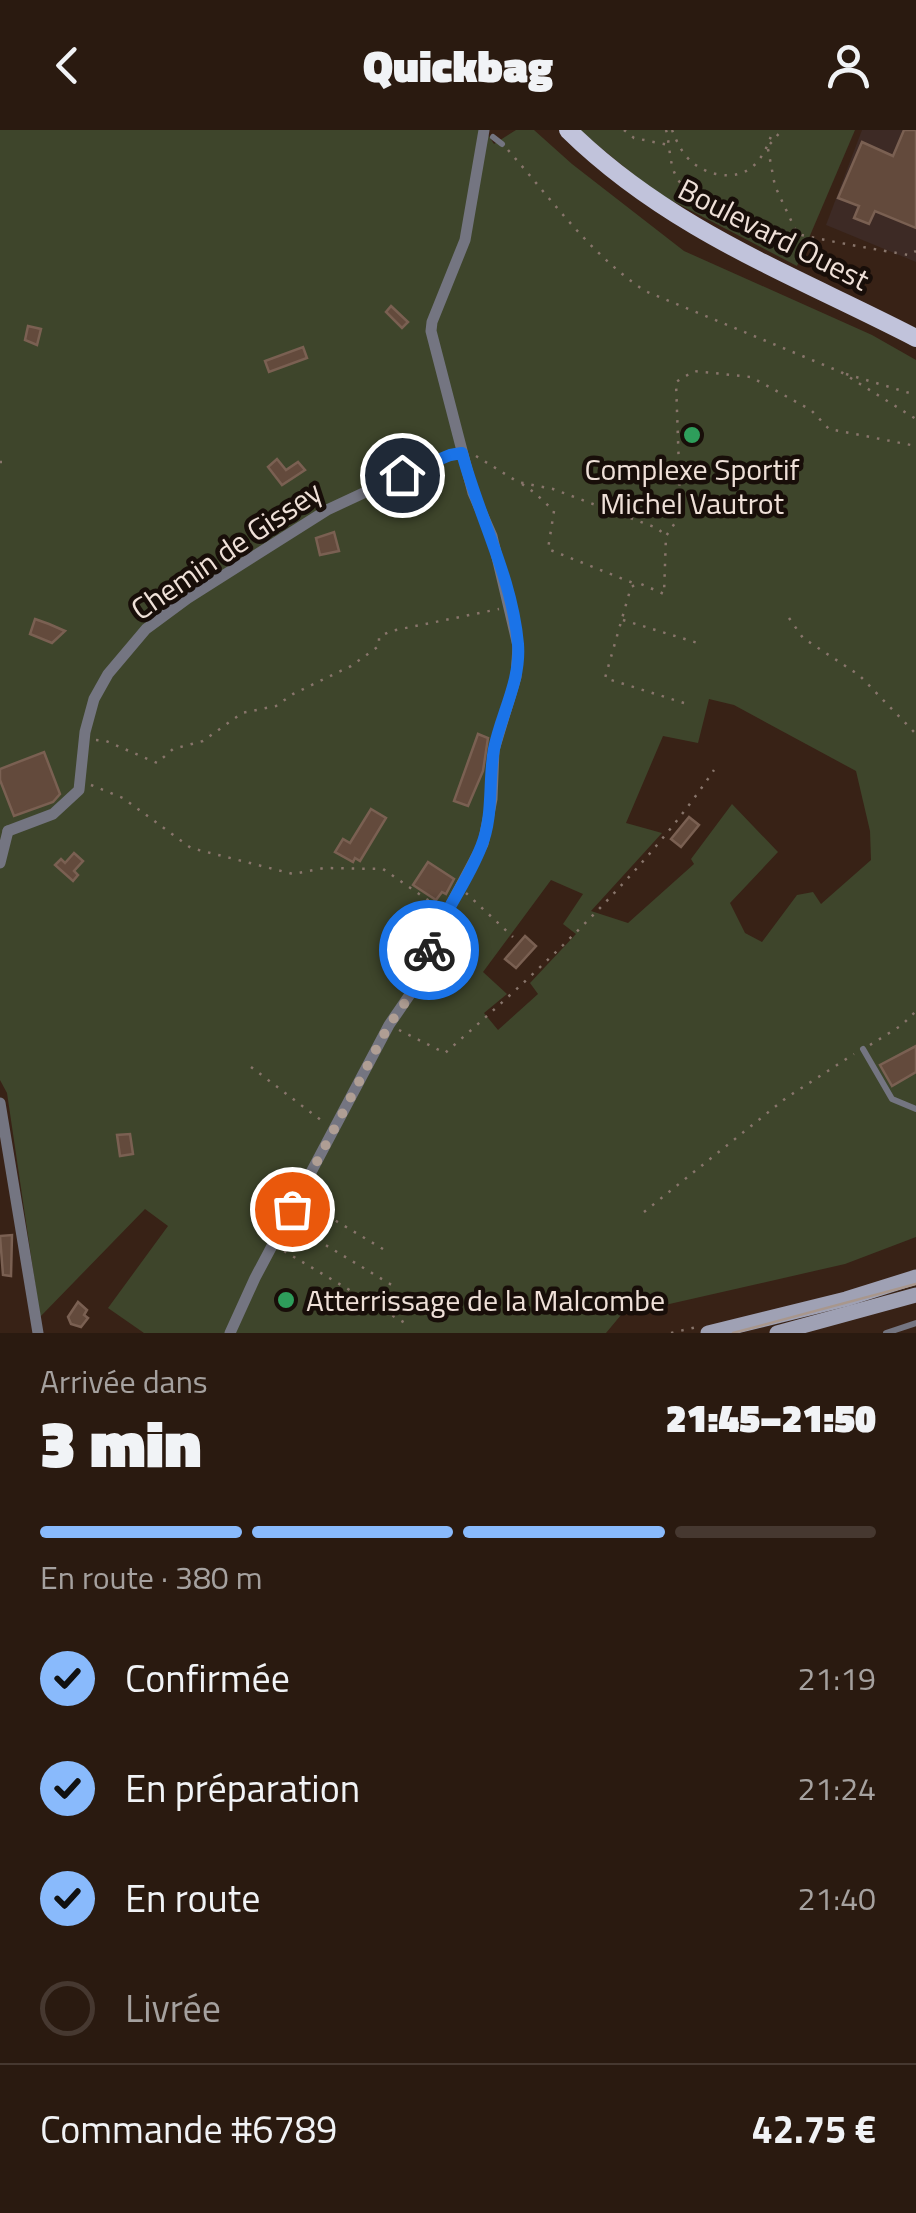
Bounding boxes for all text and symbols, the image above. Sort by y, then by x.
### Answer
text: Quickbag [363,31,553,99]
icon: back [40,38,95,93]
icon: person [821,38,876,93]
street label: Boulevard Ouest [670,166,878,302]
marker: Complexe Sportif Michel Vautrot [681,424,703,446]
pin [360,433,445,518]
place label: Complexe Sportif Michel Vautrot [585,446,800,526]
icon: home [375,448,430,503]
street label: Chemin de Gissey [121,469,331,631]
courier [379,900,479,1000]
icon: bike [402,923,457,978]
pin [250,1167,335,1252]
icon: bag [265,1182,320,1237]
place label: Atterrissage de la Malcombe [306,1277,665,1323]
marker: Atterrissage de la Malcombe [275,1289,297,1311]
text: Arrivée dans [40,1357,208,1405]
text: 21:45–21:50 [666,1389,876,1447]
text: 3 min [40,1393,201,1492]
text: En route · 380 m [40,1553,263,1601]
text: Confirmée [125,1649,290,1707]
icon: check [40,1651,95,1706]
text: 21:19 [797,1654,876,1702]
text: En préparation [125,1759,360,1817]
icon: check [40,1761,95,1816]
text: 21:24 [797,1764,876,1812]
text: En route [125,1869,260,1927]
icon: check [40,1871,95,1926]
text: 21:40 [797,1874,876,1922]
text: Livrée [125,1979,221,2037]
text: Commande #6789 [40,2100,337,2158]
text: 42.75 € [752,2100,876,2158]

